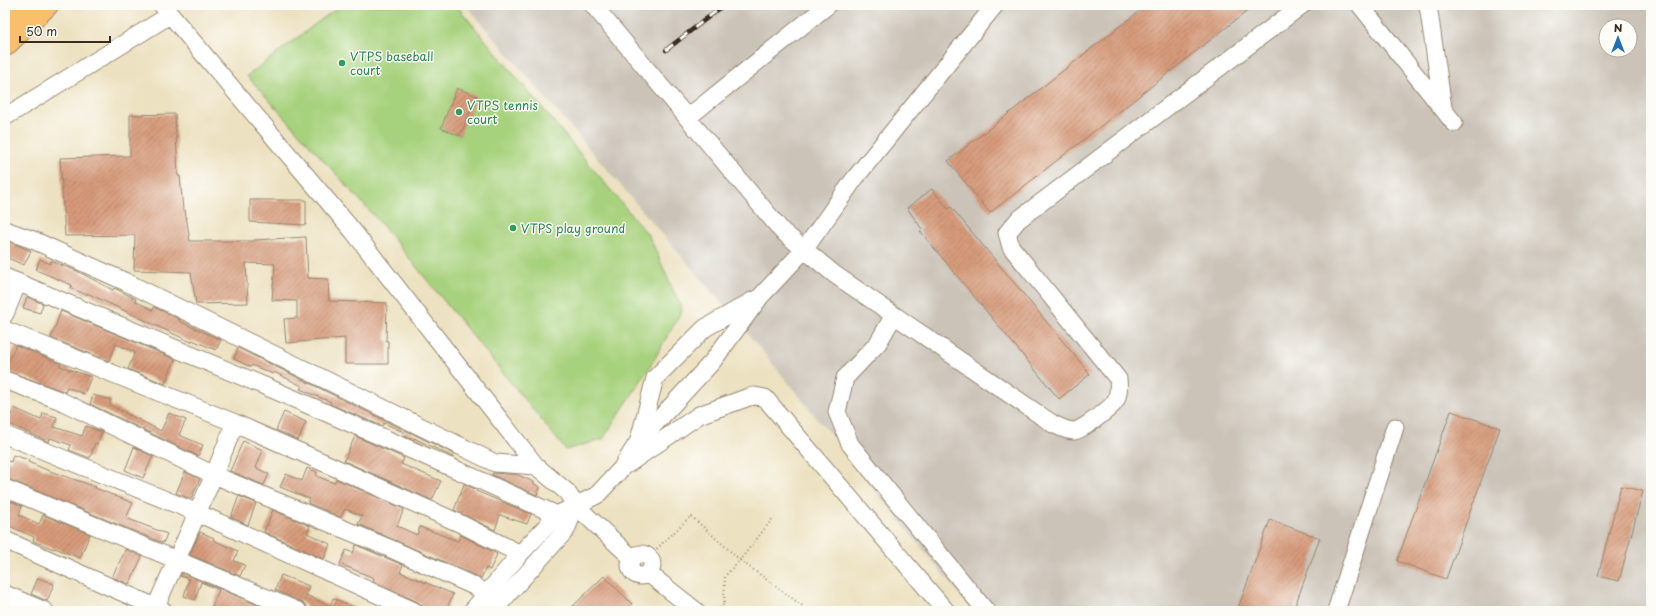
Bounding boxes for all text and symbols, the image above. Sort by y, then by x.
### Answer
scale bar [20,18,110,44]
north arrow [1598,18,1638,58]
text: N [1614,19,1623,36]
text: 50 m [26,22,57,40]
place label: VTPS baseball court [350,47,434,79]
marker: VTPS baseball court [337,58,347,68]
place label: VTPS tennis court [467,96,539,128]
marker: VTPS tennis court [454,107,464,117]
place label: VTPS play ground [521,219,625,237]
marker: VTPS play ground [508,223,518,233]

